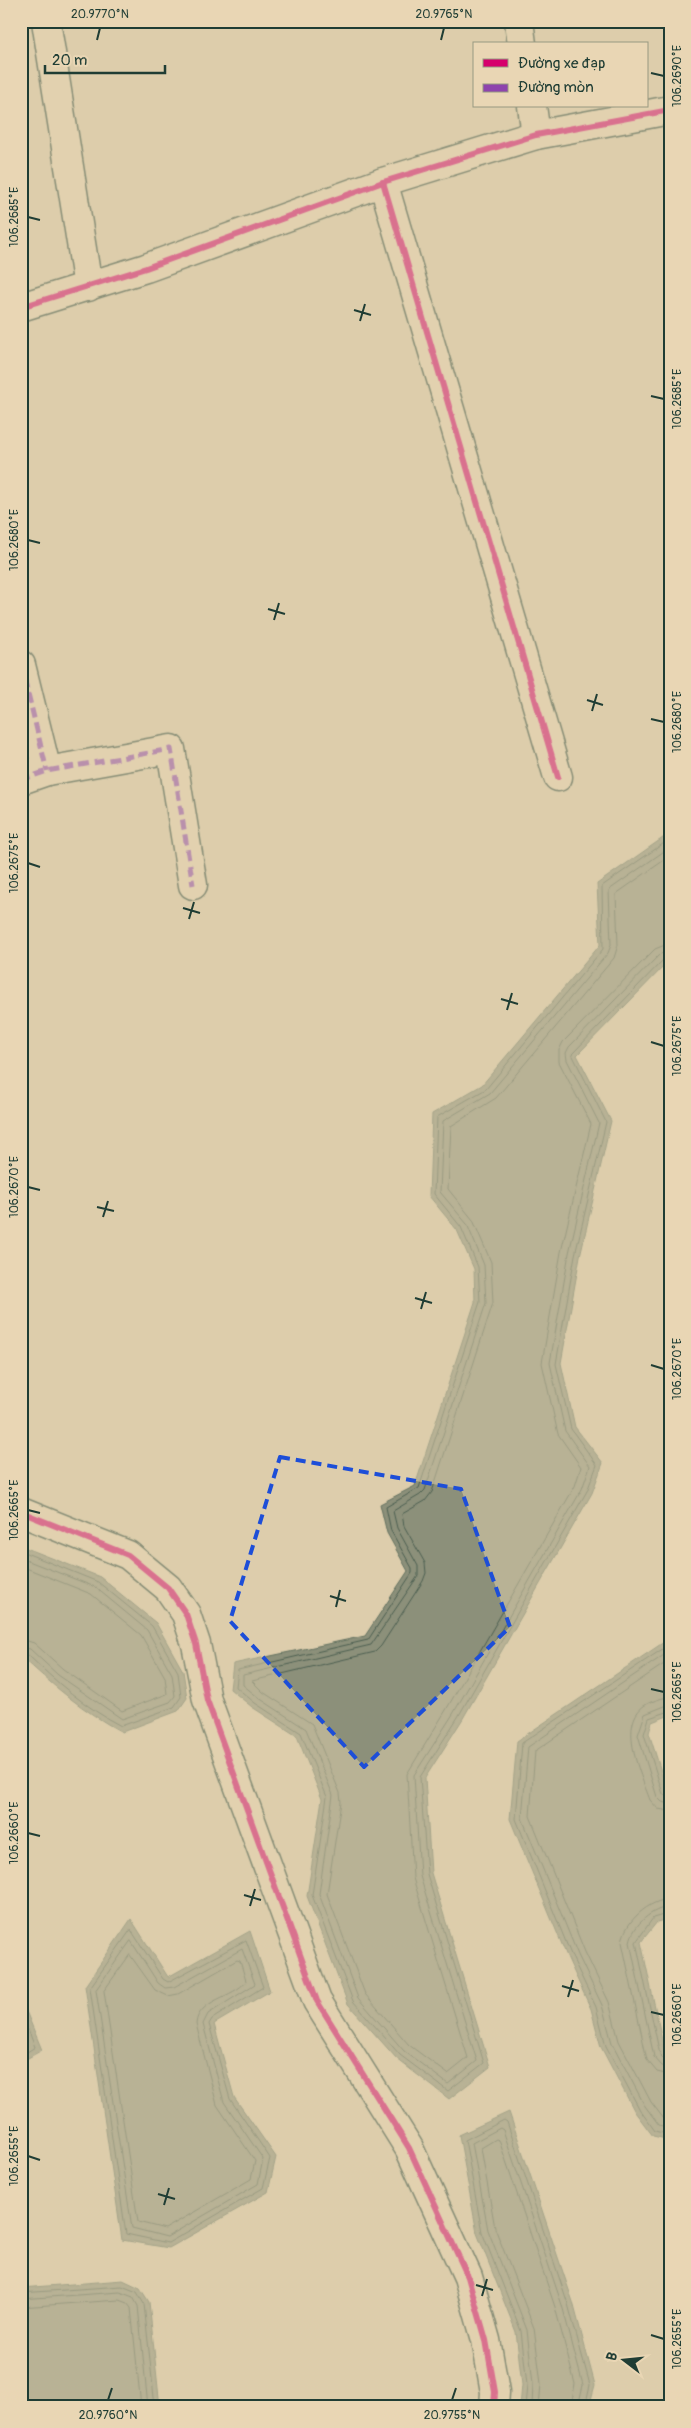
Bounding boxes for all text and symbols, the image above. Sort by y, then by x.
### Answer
text: 20.9770°N [71,7,129,22]
text: 20.9765°N [416,7,472,22]
scale bar [45,42,165,74]
legend [473,42,648,108]
text: 106.2690°E [670,45,685,107]
text: 20 m [52,51,87,70]
text: Đường xe đạp [518,54,605,73]
text: Đường mòn [518,78,594,97]
text: 106.2685°E [7,187,22,247]
text: 106.2685°E [670,369,685,429]
text: 106.2680°E [7,509,22,571]
text: 106.2680°E [670,691,685,753]
text: 106.2675°E [7,833,22,893]
text: 106.2675°E [670,1016,685,1076]
text: 106.2670°E [7,1156,22,1218]
text: 106.2670°E [670,1338,685,1400]
text: 106.2665°E [7,1479,22,1541]
text: 106.2665°E [670,1661,685,1723]
text: 106.2660°E [7,1802,22,1864]
text: 106.2660°E [670,1984,685,2046]
text: 106.2655°E [7,2126,22,2186]
text: 106.2655°E [670,2309,685,2369]
north arrow [598,2336,648,2386]
text: B [603,2350,621,2363]
text: 20.9760°N [79,2408,137,2423]
text: 20.9755°N [424,2408,480,2423]

